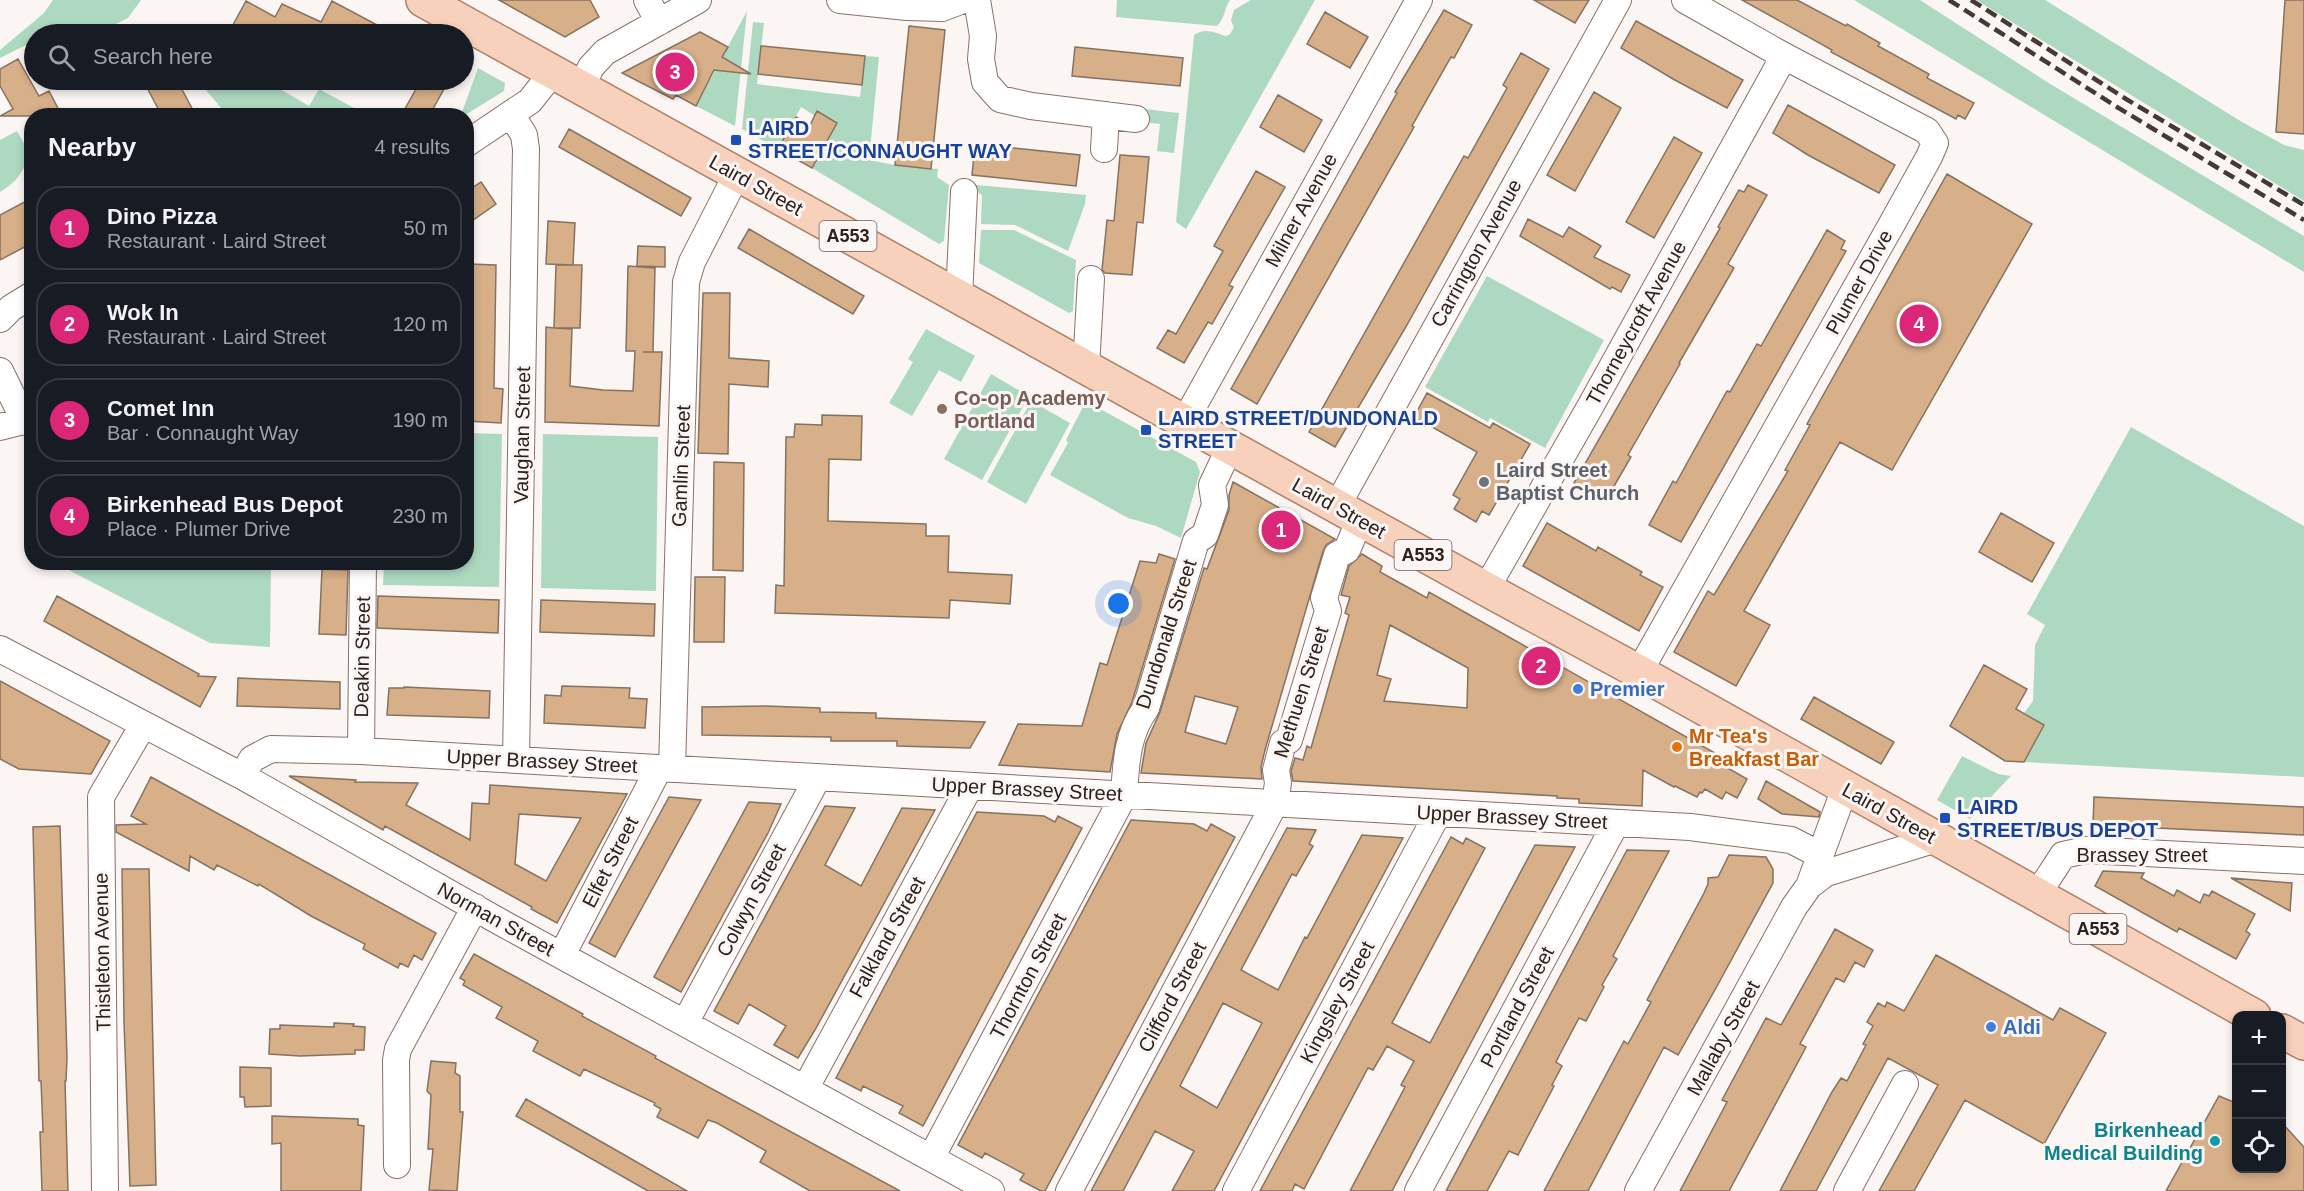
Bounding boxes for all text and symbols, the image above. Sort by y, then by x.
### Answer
search box [24,24,474,90]
icon: search [45,41,78,74]
text: Search here [93,44,213,69]
pin: 3 [656,50,694,94]
place label: LAIRD STREET/CONNAUGHT WAY [748,117,1012,162]
text: Nearby [48,132,136,162]
marker: LAIRD STREET/CONNAUGHT WAY [729,133,743,147]
text: 4 results [374,136,450,158]
street label: Milner Avenue [1261,149,1341,271]
street label: Laird Street [705,150,807,220]
street label: Carrington Avenue [1426,175,1526,331]
text: Dino Pizza [107,204,217,229]
text: 1 [64,217,75,239]
text: 50 m [404,217,448,239]
road number: A553 [820,221,876,251]
street label: Plumer Drive [1821,226,1897,338]
text: Restaurant · Laird Street [107,230,326,252]
street label: Thorneycroft Avenue [1582,237,1690,409]
text: Wok In [107,300,179,325]
pin: 4 [1900,302,1938,346]
text: 2 [64,313,75,335]
text: 120 m [392,313,448,335]
text: Restaurant · Laird Street [107,326,326,348]
street label: Vaughan Street [510,366,534,504]
place label: Co-op Academy Portland [954,387,1106,432]
text: Comet Inn [107,396,215,421]
marker: Co-op Academy Portland [935,402,949,416]
street label: Gamlin Street [668,404,694,527]
place label: LAIRD STREET/DUNDONALD STREET [1158,407,1438,452]
text: 3 [64,409,75,431]
text: 190 m [392,409,448,431]
text: Bar · Connaught Way [107,422,299,444]
marker: LAIRD STREET/DUNDONALD STREET [1139,423,1153,437]
place label: Laird Street Baptist Church [1496,459,1639,504]
street label: Laird Street [1288,473,1390,543]
marker: Laird Street Baptist Church [1477,475,1491,489]
text: Birkenhead Bus Depot [107,492,343,517]
text: 4 [64,505,75,527]
text: 230 m [392,505,448,527]
pin: 1 [1262,508,1300,552]
text: Place · Plumer Drive [107,518,290,540]
road number: A553 [1394,540,1452,570]
street label: Dundonald Street [1131,556,1201,711]
your location [1104,589,1133,618]
street label: Deakin Street [350,596,374,718]
street label: Methuen Street [1269,623,1333,760]
pin: 2 [1522,644,1560,688]
place label: Premier [1590,678,1665,700]
marker: Premier [1571,682,1585,696]
place label: Mr Tea's Breakfast Bar [1689,725,1819,770]
marker: Mr Tea's Breakfast Bar [1670,740,1684,754]
street label: Upper Brassey Street [446,745,638,777]
street label: Upper Brassey Street [931,773,1123,805]
street label: Laird Street [1838,778,1940,848]
place label: LAIRD STREET/BUS DEPOT [1957,796,2158,841]
street label: Upper Brassey Street [1416,801,1608,833]
marker: LAIRD STREET/BUS DEPOT [1938,811,1952,825]
street label: Elfet Street [578,813,642,911]
street label: Colwyn Street [712,839,790,960]
street label: Brassey Street [2076,844,2208,866]
street label: Thistleton Avenue [90,872,114,1032]
street label: Falkland Street [845,872,929,1001]
street label: Norman Street [434,878,559,960]
street label: Thornton Street [986,909,1071,1043]
road number: A553 [2070,914,2126,944]
street label: Kingsley Street [1296,937,1378,1067]
street label: Clifford Street [1134,938,1211,1056]
street label: Portland Street [1476,943,1558,1071]
street label: Mallaby Street [1682,976,1764,1099]
map controls [2232,1011,2286,1173]
button: + [2232,1011,2286,1065]
place label: Aldi [2003,1016,2041,1038]
marker: Aldi [1984,1020,1998,1034]
button: − [2232,1065,2286,1119]
place label: Birkenhead Medical Building [2044,1119,2203,1164]
button: locate [2232,1119,2286,1173]
marker: Birkenhead Medical Building [2208,1134,2222,1148]

